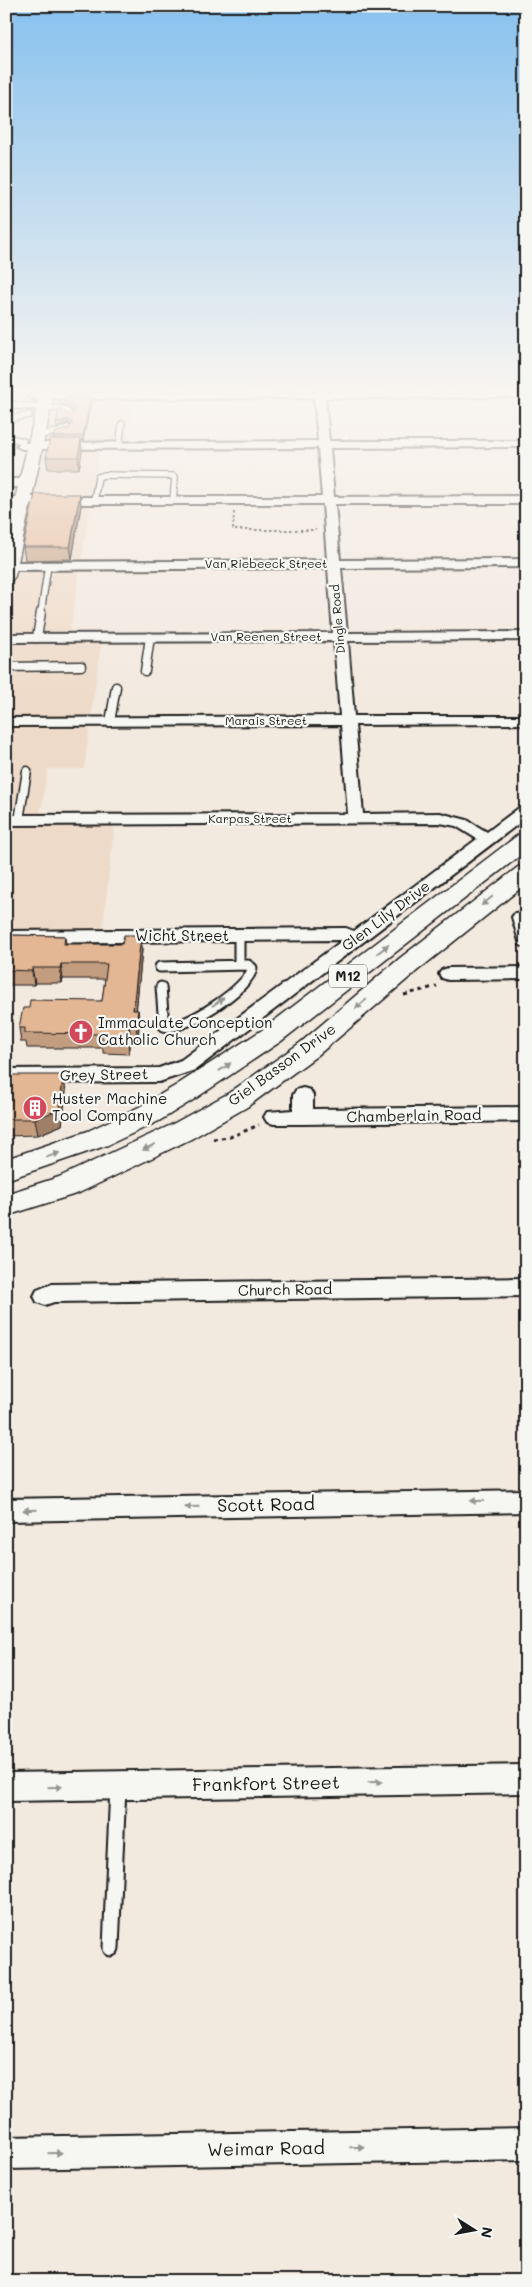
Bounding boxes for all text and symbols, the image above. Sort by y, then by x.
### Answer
street label: Van Riebeeck Street [205,555,327,571]
street label: Dingle Road [326,583,348,655]
street label: Van Reenen Street [211,628,322,644]
street label: Marais Street [225,712,307,728]
street label: Karpas Street [208,810,292,826]
street label: Glen Lily Drive [337,875,434,955]
one-way arrow [481,896,494,907]
street label: Wicht Street [135,925,229,945]
one-way arrow [376,943,389,954]
road number: M12 [329,964,367,988]
one-way arrow [211,997,225,1007]
one-way arrow [355,999,368,1010]
place label: Immaculate Conception Catholic Church [98,1012,272,1049]
street label: Giel Basson Drive [224,1018,339,1110]
church icon: Immaculate Conception Catholic Church [68,1019,94,1045]
one-way arrow [218,1062,232,1072]
street label: Grey Street [60,1063,148,1085]
place label: Huster Machine Tool Company [52,1088,167,1125]
building icon: Huster Machine Tool Company [22,1095,48,1121]
street label: Chamberlain Road [346,1104,482,1126]
one-way arrow [142,1143,156,1151]
one-way arrow [46,1151,61,1159]
street label: Church Road [238,1278,332,1300]
street label: Scott Road [217,1491,315,1517]
one-way arrow [469,1498,485,1506]
one-way arrow [184,1503,200,1511]
one-way arrow [21,1506,37,1514]
street label: Frankfort Street [192,1770,340,1796]
one-way arrow [367,1778,383,1786]
one-way arrow [47,1783,63,1791]
street label: Weimar Road [207,2135,325,2161]
one-way arrow [350,2143,366,2151]
one-way arrow [47,2148,63,2156]
north arrow [450,2204,500,2254]
text: N [477,2226,498,2240]

